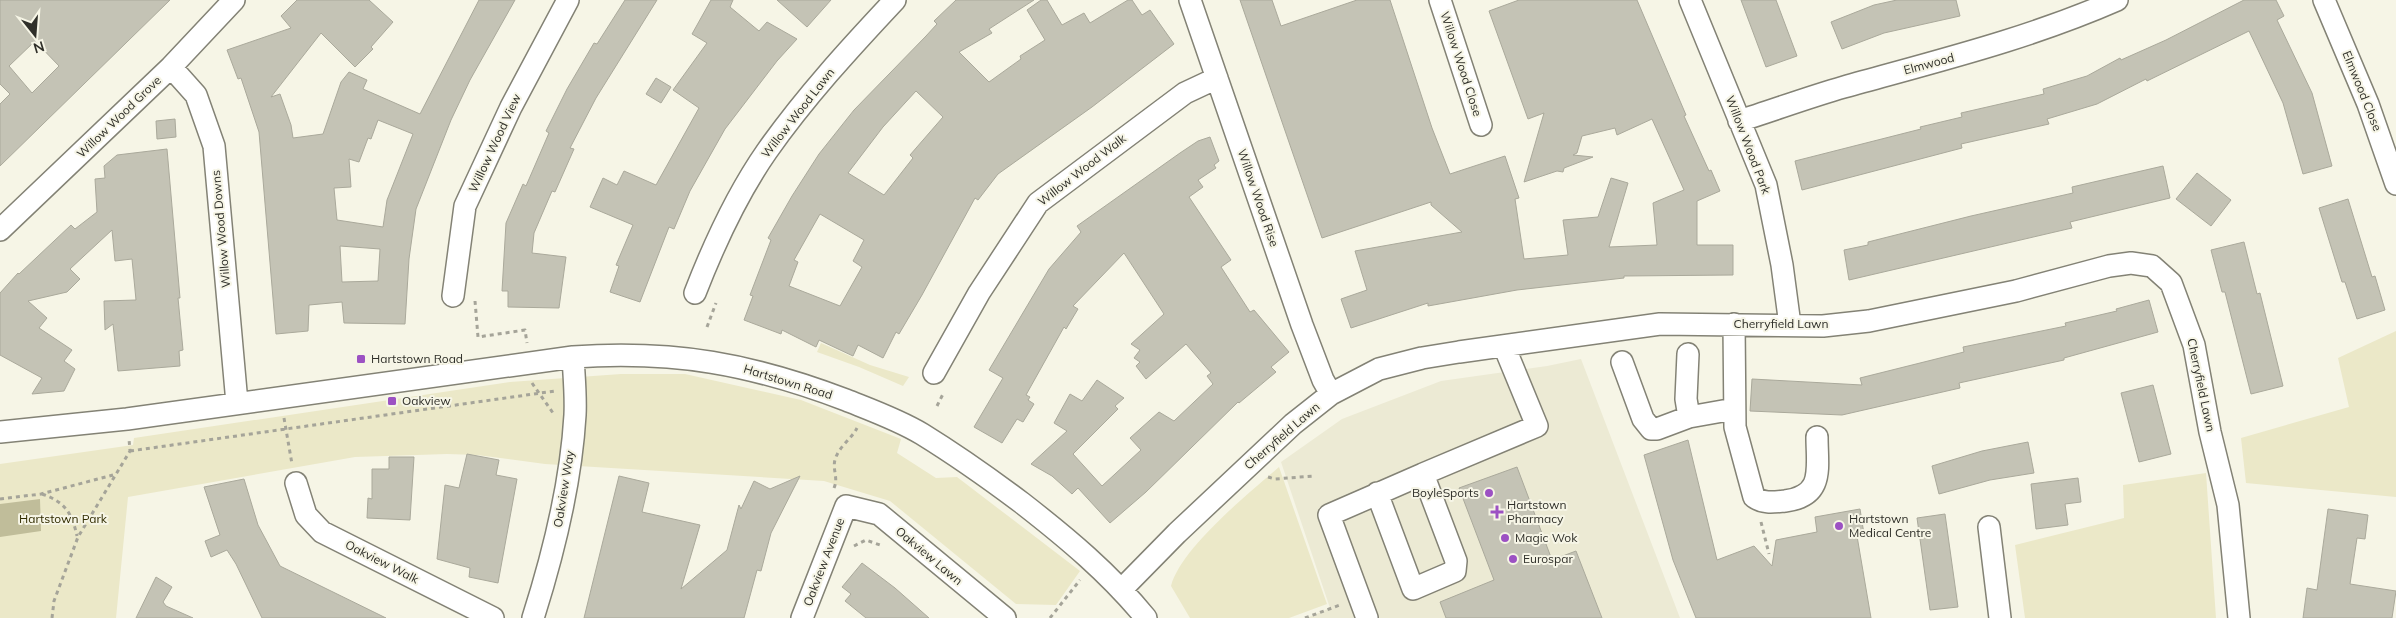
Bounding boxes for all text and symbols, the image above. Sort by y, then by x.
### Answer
north arrow [10,10,60,60]
street label: Willow Wood Close [1437,10,1485,118]
text: N [31,37,46,58]
street label: Elmwood Close [2340,49,2385,133]
street label: Elmwood [1902,50,1956,77]
street label: Willow Wood Lawn [758,65,837,161]
street label: Willow Wood Grove [73,73,164,161]
street label: Willow Wood View [465,91,524,194]
street label: Willow Wood Park [1723,94,1774,197]
street label: Willow Wood Walk [1035,130,1129,209]
street label: Willow Wood Rise [1235,147,1282,249]
street label: Willow Wood Downs [208,170,233,289]
street label: Cherryfield Lawn [1733,316,1829,331]
street label: Cherryfield Lawn [2184,337,2219,433]
place label: Hartstown Road [371,351,463,366]
marker: Hartstown Road [355,353,367,365]
street label: Hartstown Road [742,361,834,402]
place label: Oakview [402,393,451,408]
marker: Oakview [386,395,398,407]
street label: Cherryfield Lawn [1241,399,1322,472]
street label: Oakview Way [550,449,577,529]
place label: BoyleSports [1412,485,1479,500]
marker: BoyleSports [1483,487,1495,499]
place label: Hartstown Pharmacy [1507,497,1567,526]
marker: Hartstown Pharmacy [1491,506,1503,518]
park label: Hartstown Park [19,511,108,526]
place label: Hartstown Medical Centre [1849,511,1931,540]
street label: Oakview Avenue [800,515,847,608]
marker: Hartstown Medical Centre [1833,520,1845,532]
street label: Oakview Lawn [893,523,966,588]
place label: Magic Wok [1515,530,1578,545]
marker: Magic Wok [1499,532,1511,544]
street label: Oakview Walk [343,537,422,587]
place label: Eurospar [1523,551,1573,566]
marker: Eurospar [1507,553,1519,565]

